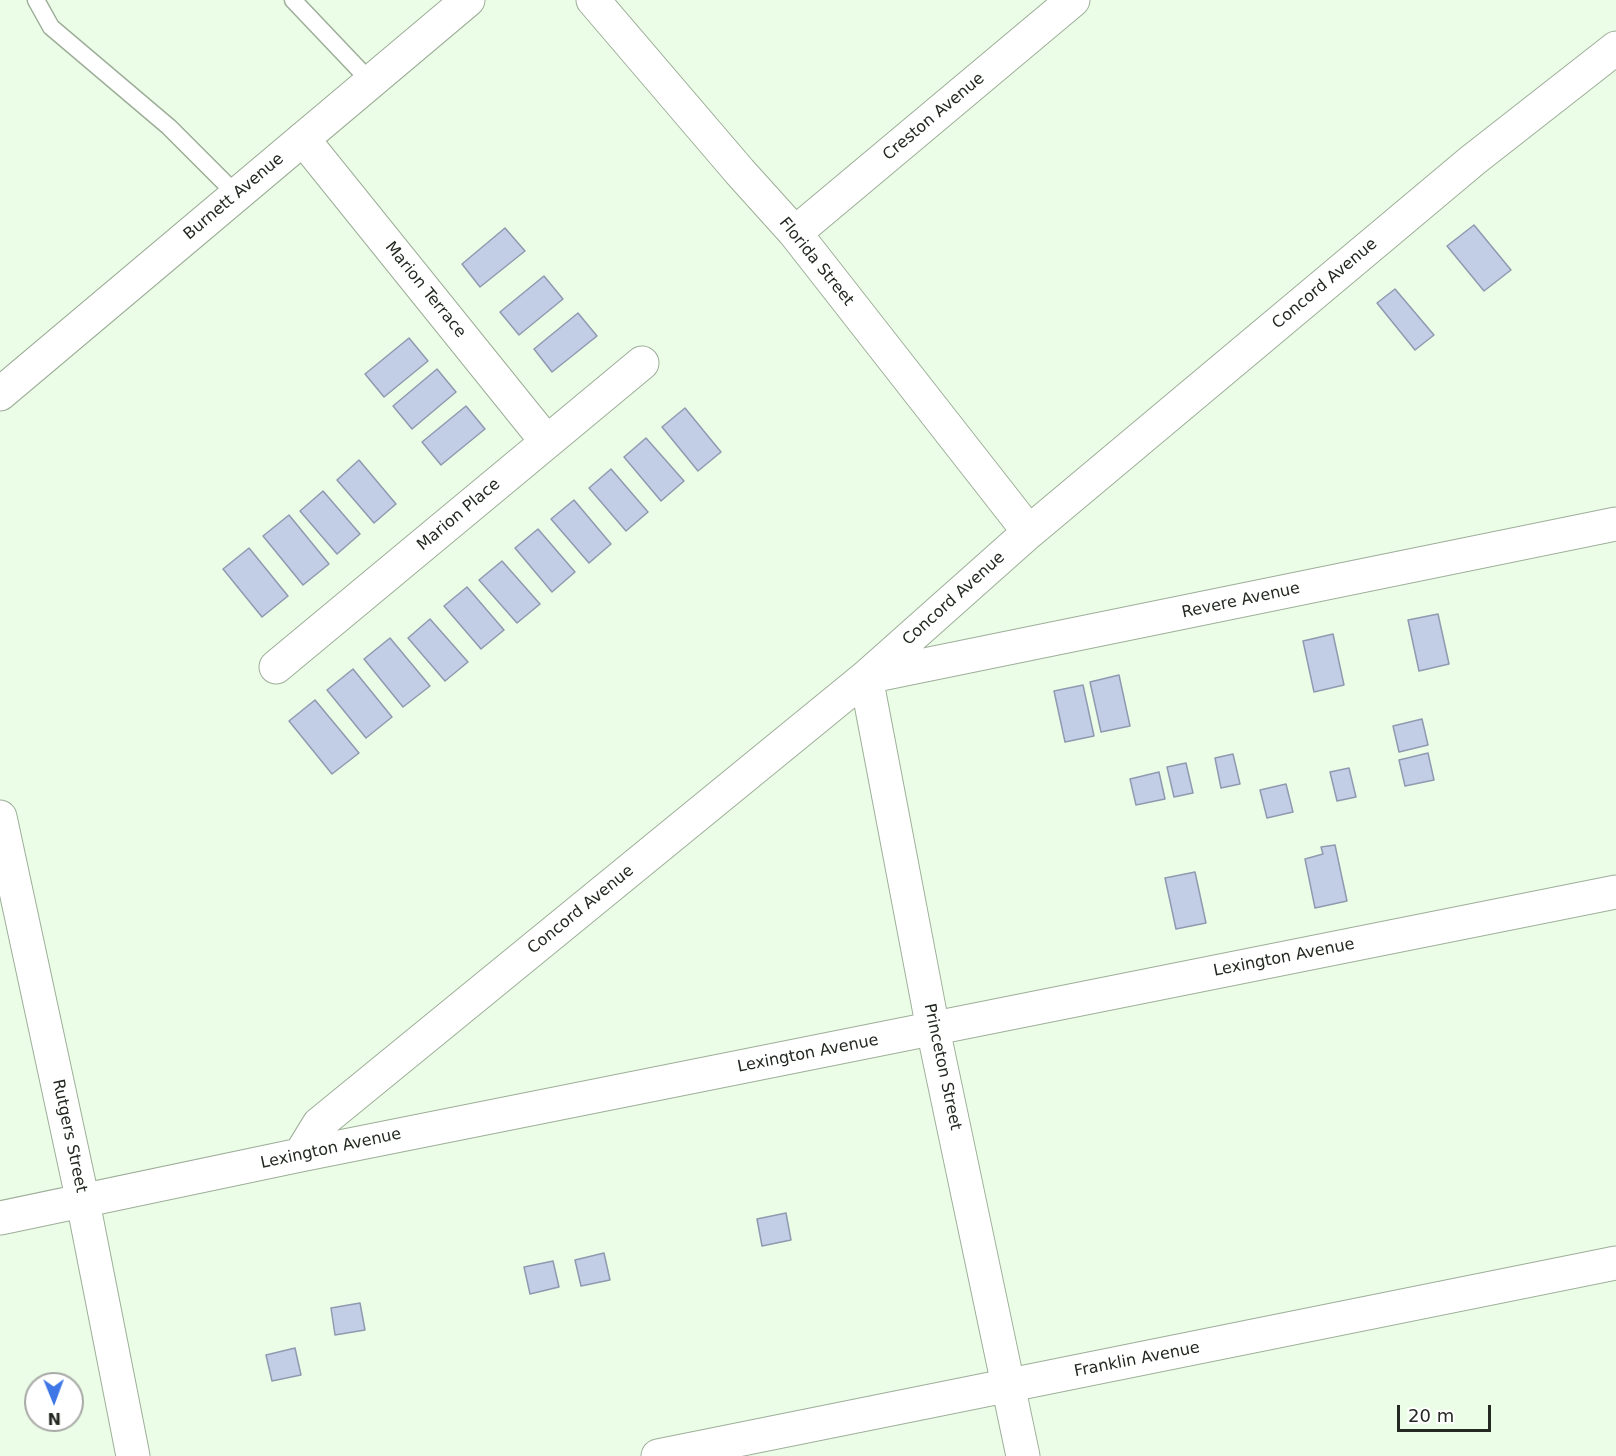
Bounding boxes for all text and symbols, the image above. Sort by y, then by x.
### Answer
street label: Creston Avenue [879,69,989,165]
street label: Burnett Avenue [180,150,288,244]
street label: Florida Street [775,214,857,310]
street label: Concord Avenue [1269,235,1381,333]
street label: Marion Terrace [380,238,470,342]
street label: Marion Place [414,475,504,555]
street label: Concord Avenue [899,548,1009,650]
street label: Revere Avenue [1180,579,1302,623]
street label: Concord Avenue [524,861,638,959]
street label: Lexington Avenue [1212,935,1356,981]
street label: Princeton Street [919,1002,965,1132]
street label: Lexington Avenue [736,1031,880,1077]
street label: Rutgers Street [48,1078,90,1194]
street label: Lexington Avenue [259,1125,403,1173]
street label: Franklin Avenue [1073,1338,1201,1382]
north arrow [24,1372,84,1432]
scale bar [1400,1393,1494,1431]
text: 20 m [1408,1405,1454,1426]
text: N [47,1409,61,1428]

